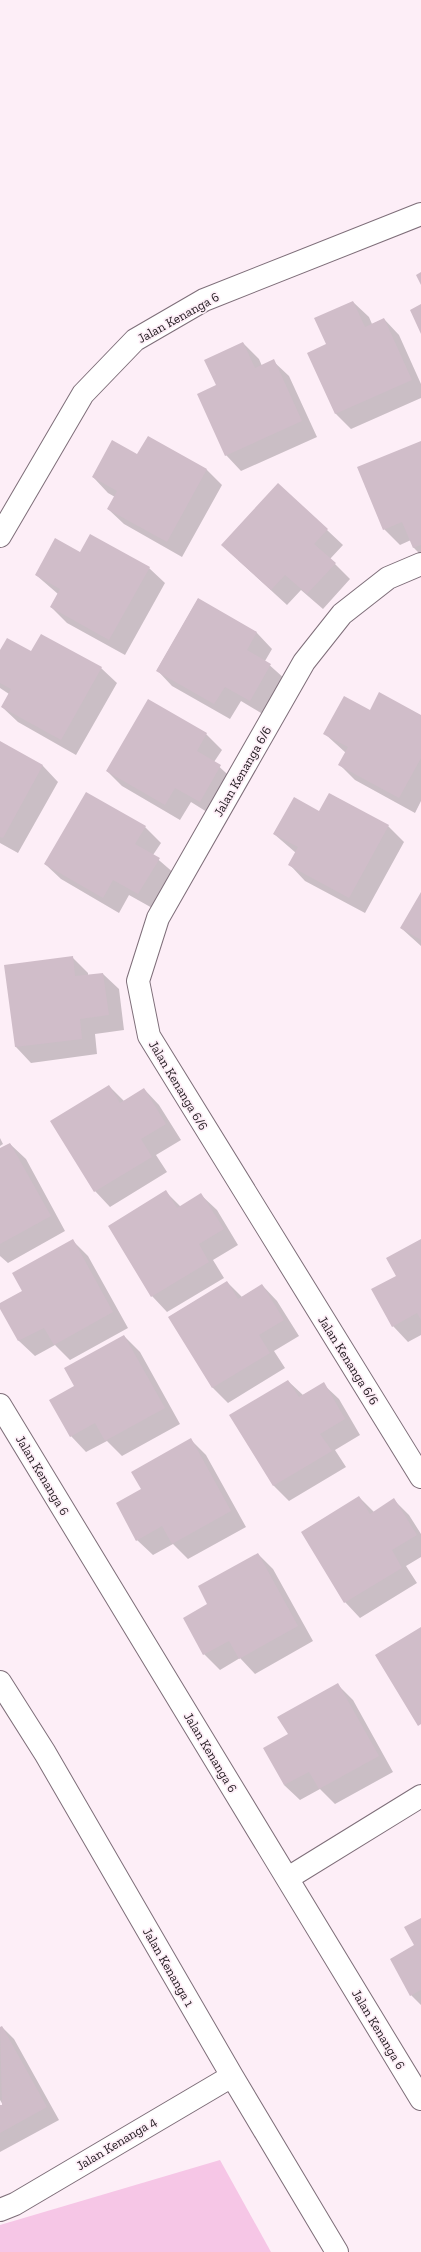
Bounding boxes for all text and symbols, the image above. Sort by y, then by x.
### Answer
street label: Jalan Kenanga 6 [135,289,222,346]
street label: Jalan Kenanga 6/6 [210,723,274,819]
street label: Jalan Kenanga 6/6 [146,1038,211,1133]
street label: Jalan Kenanga 6/6 [315,1313,382,1407]
street label: Jalan Kenanga 6 [13,1433,72,1518]
street label: Jalan Kenanga 6 [181,1710,240,1795]
street label: Jalan Kenanga 1 [140,1925,197,2009]
street label: Jalan Kenanga 6 [349,1987,408,2072]
street label: Jalan Kenanga 4 [74,2114,159,2173]

